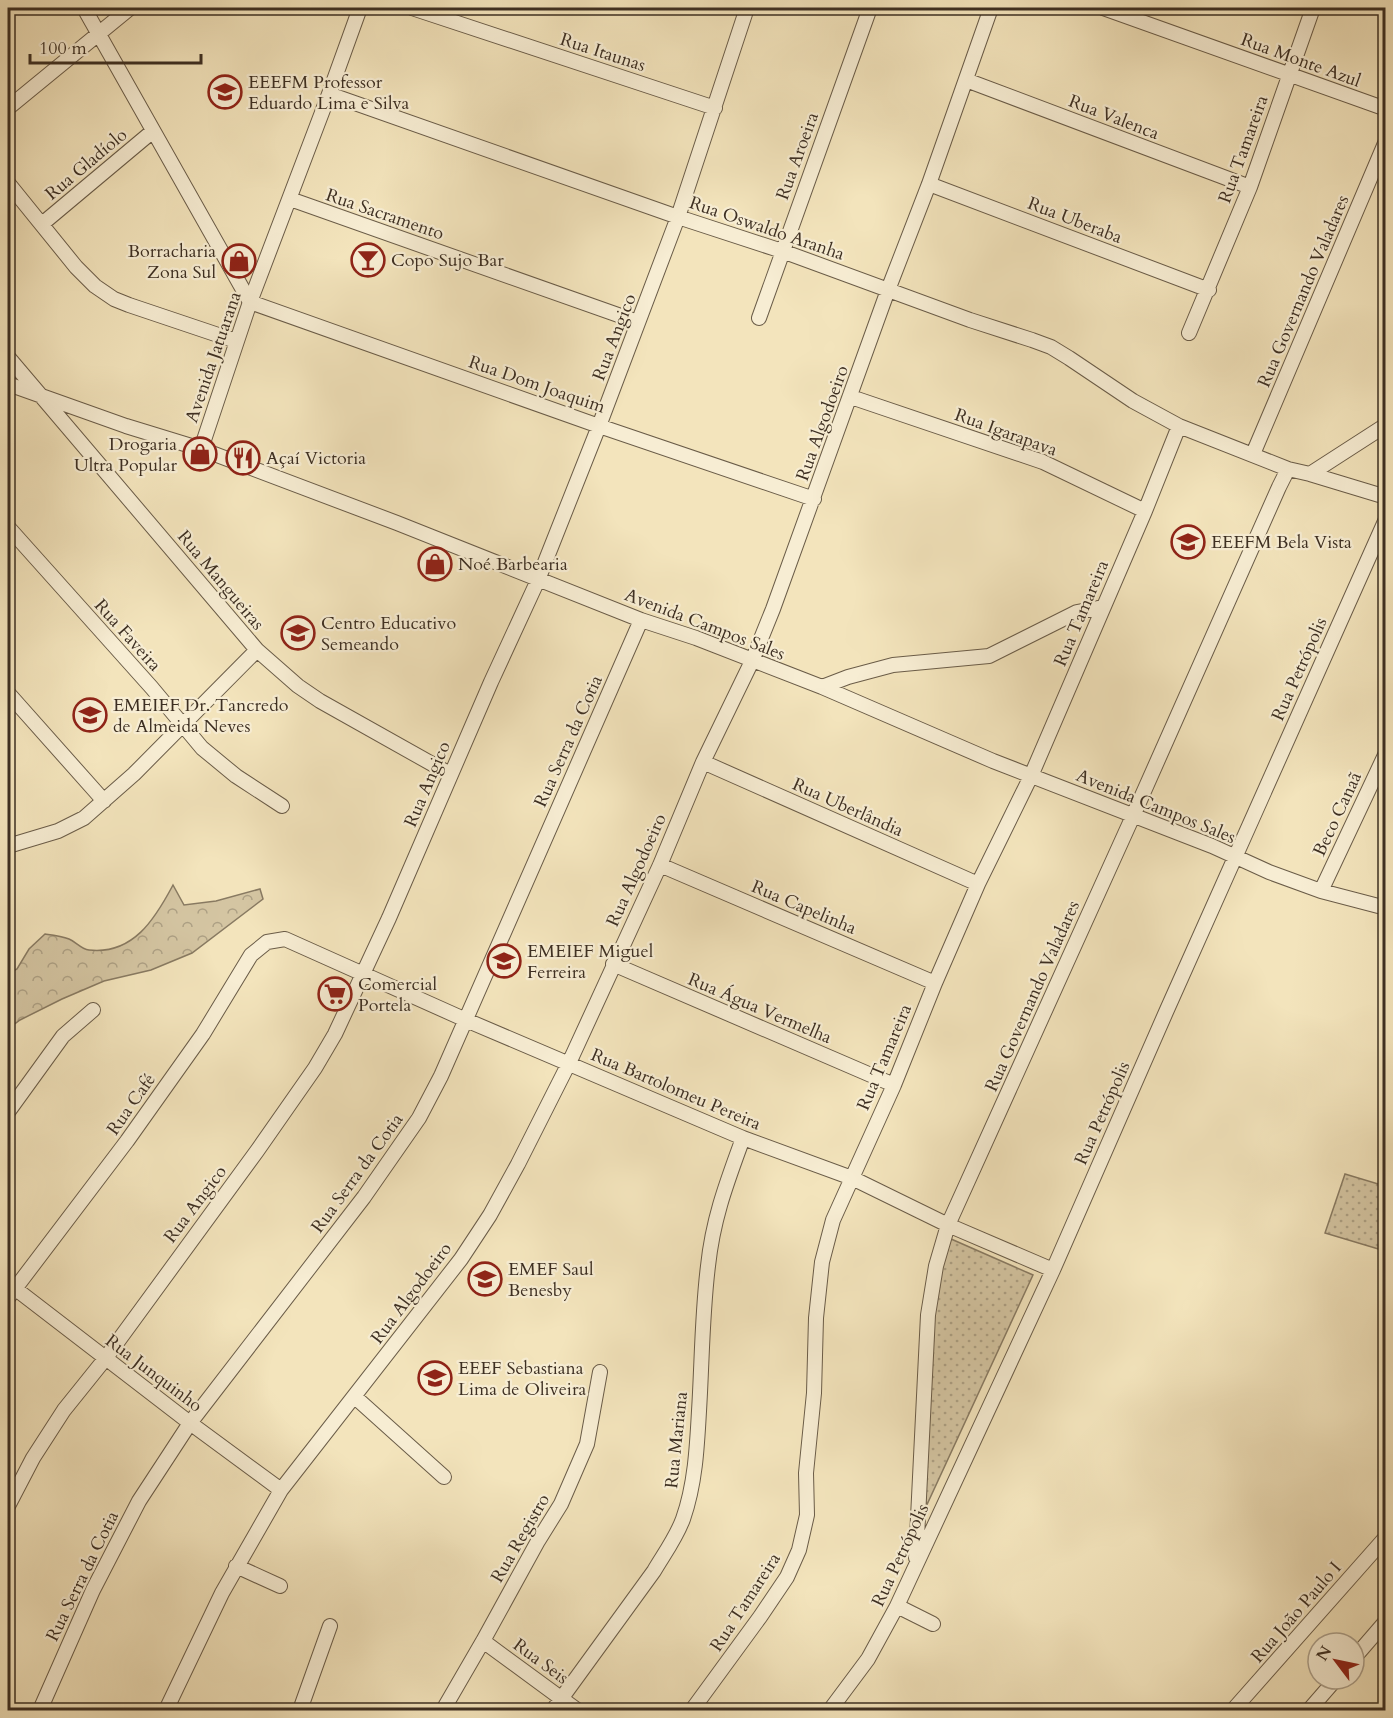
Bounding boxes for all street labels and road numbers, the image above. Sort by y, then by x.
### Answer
street label: Rua Itaunas [557,27,649,78]
street label: Rua Monte Azul [1237,27,1365,94]
street label: Rua Valenca [1065,89,1163,146]
street label: Rua Tamareira [1212,92,1275,207]
street label: Rua Aroeira [770,109,825,204]
street label: Rua Gladíolo [40,122,133,206]
street label: Rua Sacramento [322,183,447,246]
street label: Rua Oswaldo Aranha [686,190,848,267]
street label: Rua Uberaba [1024,191,1126,250]
street label: Rua Governando Valadares [1252,191,1355,391]
street label: Avenida Jatuarana [179,288,248,426]
street label: Rua Angico [586,290,643,384]
street label: Rua Dom Joaquim [465,349,609,420]
street label: Rua Algodoeiro [790,362,855,484]
street label: Rua Igarapava [951,402,1061,463]
street label: Rua Mangueiras [171,525,270,636]
street label: Rua Tamareira [1048,556,1115,670]
street label: Avenida Campos Sales [621,582,789,667]
street label: Rua Faveira [88,594,167,677]
street label: Rua Petrópolis [1266,614,1333,725]
street label: Rua Serra da Cotia [528,671,609,811]
street label: Rua Angico [398,737,457,831]
street label: Avenida Campos Sales [1072,763,1239,850]
street label: Beco Canaã [1307,768,1368,861]
street label: Rua Uberlândia [788,772,907,843]
street label: Rua Algodoeiro [600,810,673,931]
street label: Rua Capelinha [747,874,860,941]
street label: Rua Governando Valadares [979,897,1086,1096]
street label: Rua Água Vermelha [684,967,836,1050]
street label: Rua Tamareira [851,1000,918,1114]
street label: Rua Bartolomeu Pereira [587,1042,765,1137]
street label: Rua Petrópolis [1069,1058,1136,1169]
street label: Rua Café [101,1068,162,1140]
street label: Rua Serra da Cotia [306,1108,409,1238]
street label: Rua Angico [158,1160,233,1248]
street label: Rua Algodoeiro [365,1237,458,1349]
street label: Rua Junquinho [100,1329,208,1418]
street label: Rua Mariana [659,1390,694,1490]
street label: Rua Registro [485,1489,556,1587]
street label: Rua Petrópolis [866,1500,935,1611]
street label: Rua Serra da Cotia [40,1507,125,1646]
street label: Rua Tamareira [704,1548,787,1657]
street label: Rua João Paulo I [1245,1556,1347,1668]
street label: Rua Seis [508,1633,574,1690]

